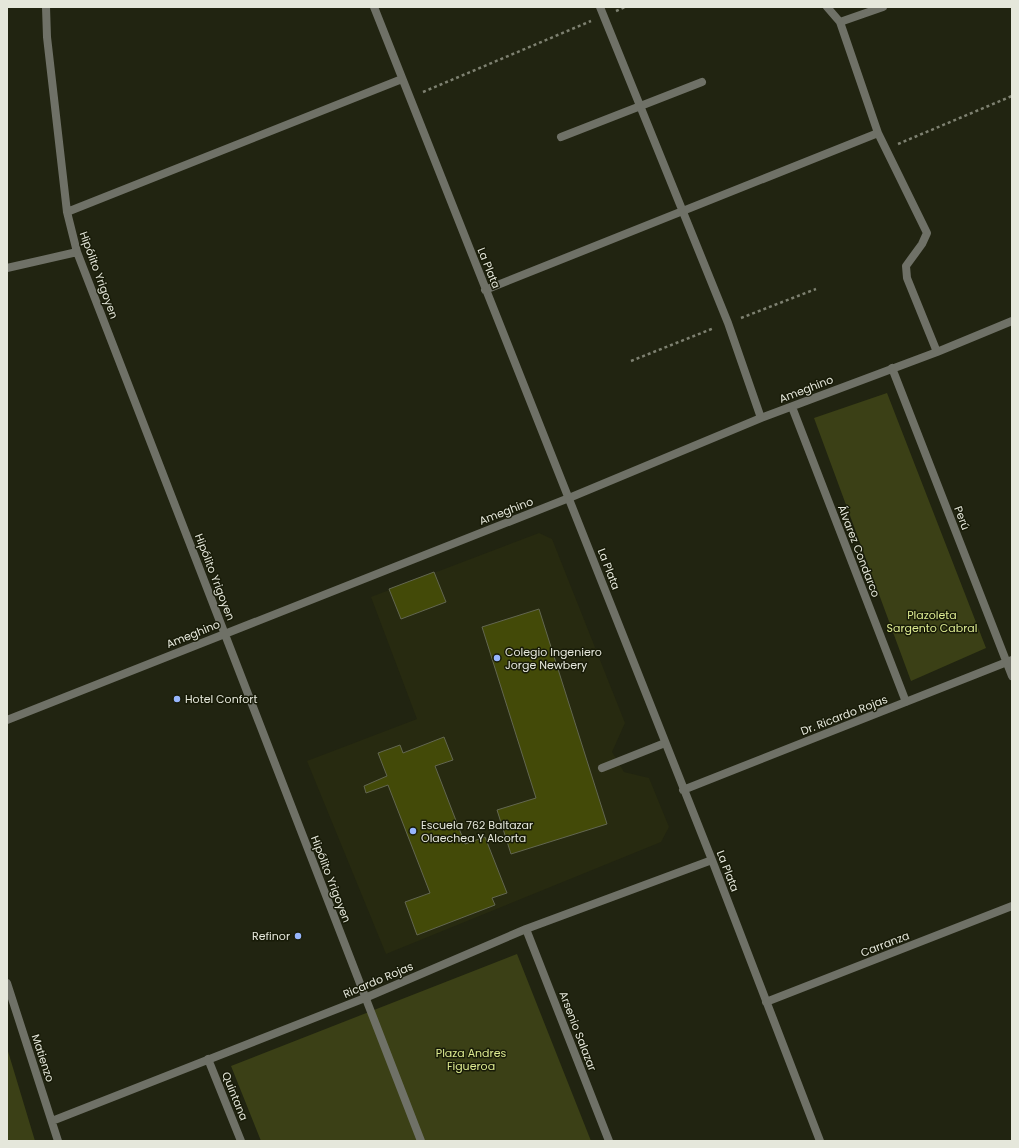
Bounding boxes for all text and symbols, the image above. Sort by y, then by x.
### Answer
street label: Hipólito Yrigoyen [76,229,122,321]
street label: La Plata [474,245,504,291]
street label: Ameghino [777,371,835,407]
street label: Ameghino [477,493,535,529]
street label: Álvarez Condarco [834,502,884,600]
street label: Perú [950,504,974,532]
street label: Hipólito Yrigoyen [191,531,239,623]
street label: La Plata [594,546,624,592]
park label: Plazoleta Sargento Cabral [887,607,977,636]
street label: Ameghino [164,616,222,652]
place label: Colegio Ingeniero Jorge Newbery [505,644,602,673]
marker: Colegio Ingeniero Jorge Newbery [492,653,502,663]
place label: Hotel Confort [185,691,257,707]
street label: Dr. Ricardo Rojas [798,691,890,739]
marker: Hotel Confort [172,694,182,704]
place label: Escuela 762 Baltazar Olaechea Y Alcorta [421,817,533,846]
marker: Escuela 762 Baltazar Olaechea Y Alcorta [408,826,418,836]
street label: Hipólito Yrigoyen [307,833,355,925]
street label: La Plata [713,848,743,894]
street label: Carranza [858,927,912,961]
place label: Refinor [252,928,290,944]
marker: Refinor [293,931,303,941]
street label: Ricardo Rojas [341,958,416,1002]
street label: Arsenio Salazar [555,989,601,1073]
street label: Matienzo [28,1032,58,1084]
park label: Plaza Andres Figueroa [436,1045,506,1074]
street label: Quintana [218,1069,252,1123]

